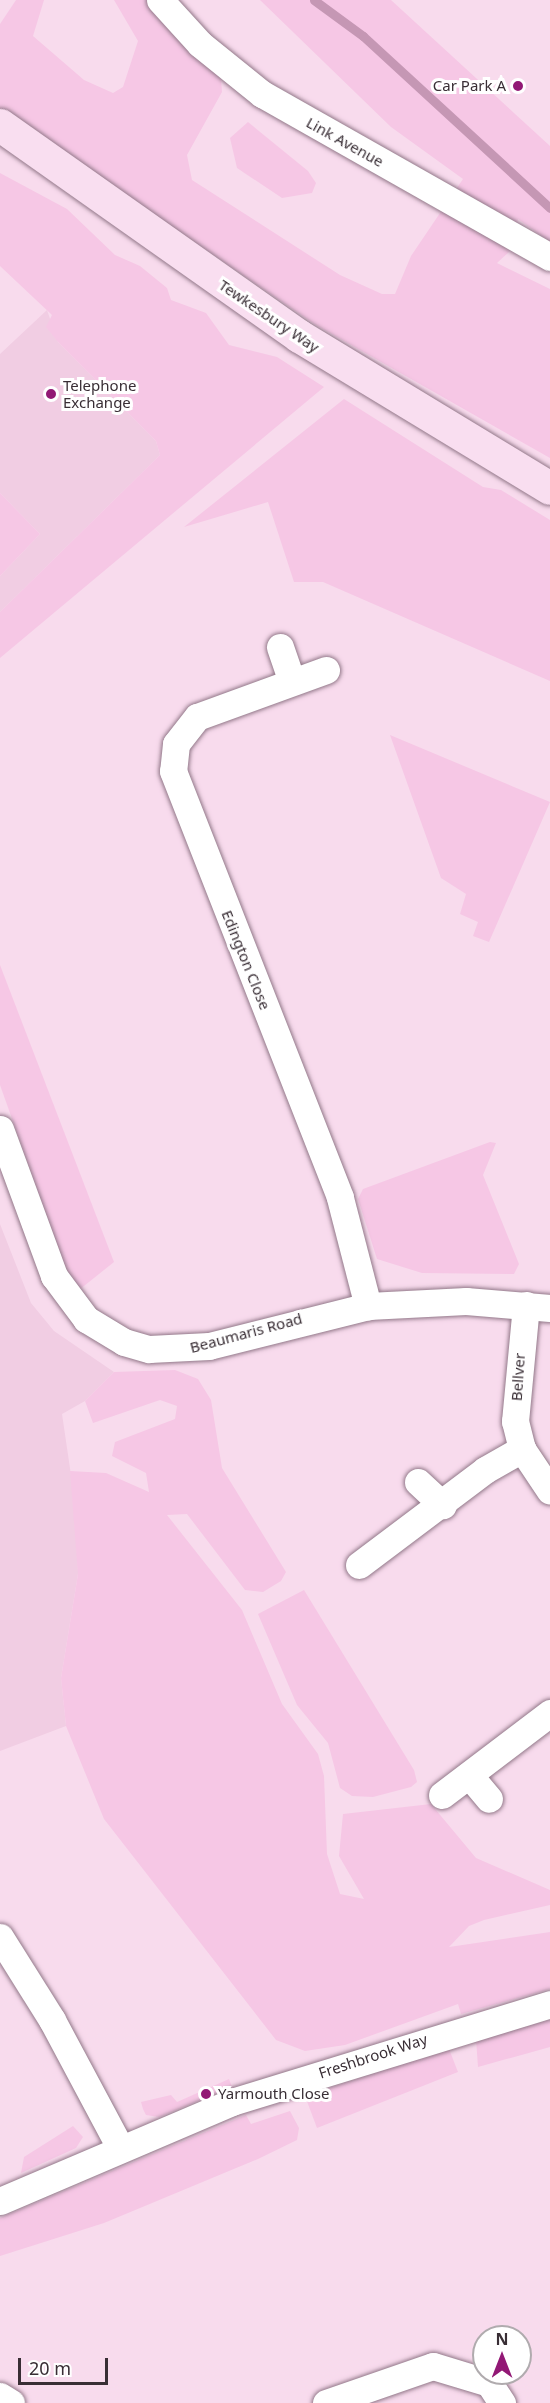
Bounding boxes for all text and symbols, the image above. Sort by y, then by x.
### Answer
place label: Car Park A [433,77,506,95]
marker: Car Park A [511,79,525,93]
street label: Link Avenue [303,113,387,171]
street label: Tewkesbury Way [216,276,322,356]
place label: Telephone Exchange [63,376,136,411]
marker: Telephone Exchange [44,387,58,401]
street label: Edington Close [218,908,274,1012]
street label: Beaumaris Road [188,1309,304,1357]
street label: Bellver [507,1352,529,1402]
street label: Freshbrook Way [316,2030,430,2082]
place label: Yarmouth Close [218,2085,329,2103]
marker: Yarmouth Close [199,2087,213,2101]
north arrow [472,2325,532,2385]
text: N [495,2328,509,2350]
scale bar [21,2346,111,2384]
text: 20 m [29,2356,71,2380]

